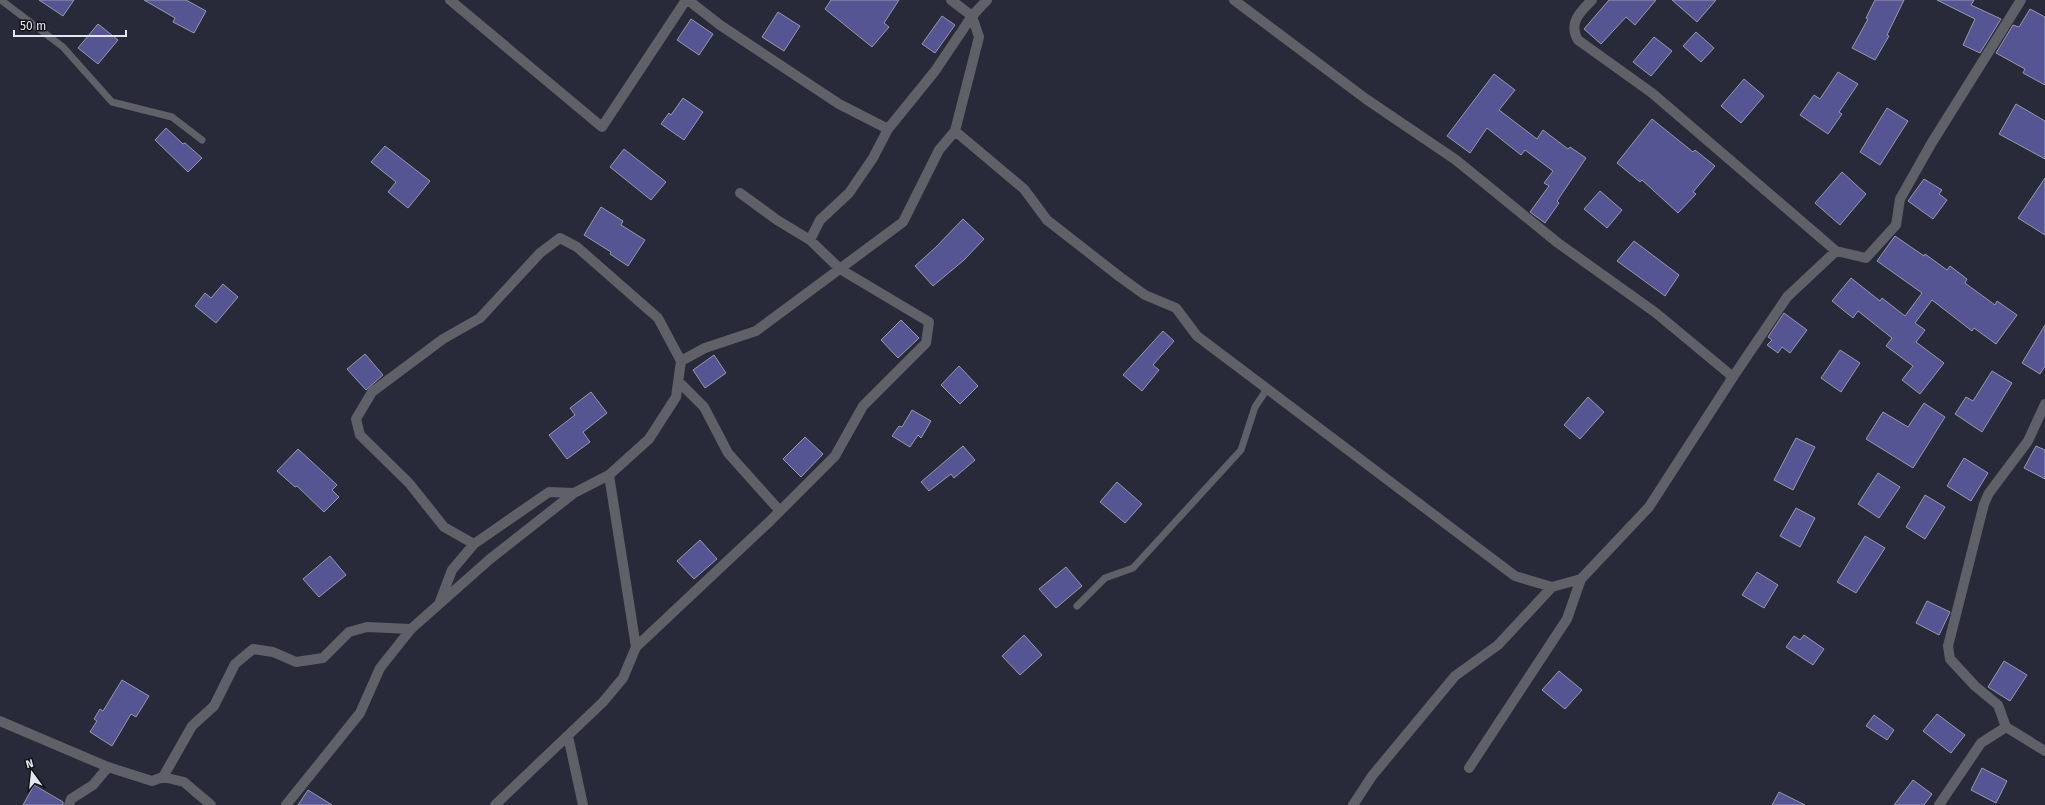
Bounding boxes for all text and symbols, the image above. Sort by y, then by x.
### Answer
scale bar [14,12,126,38]
text: 50 m [20,19,46,33]
north arrow [12,753,52,793]
text: N [24,757,35,771]

